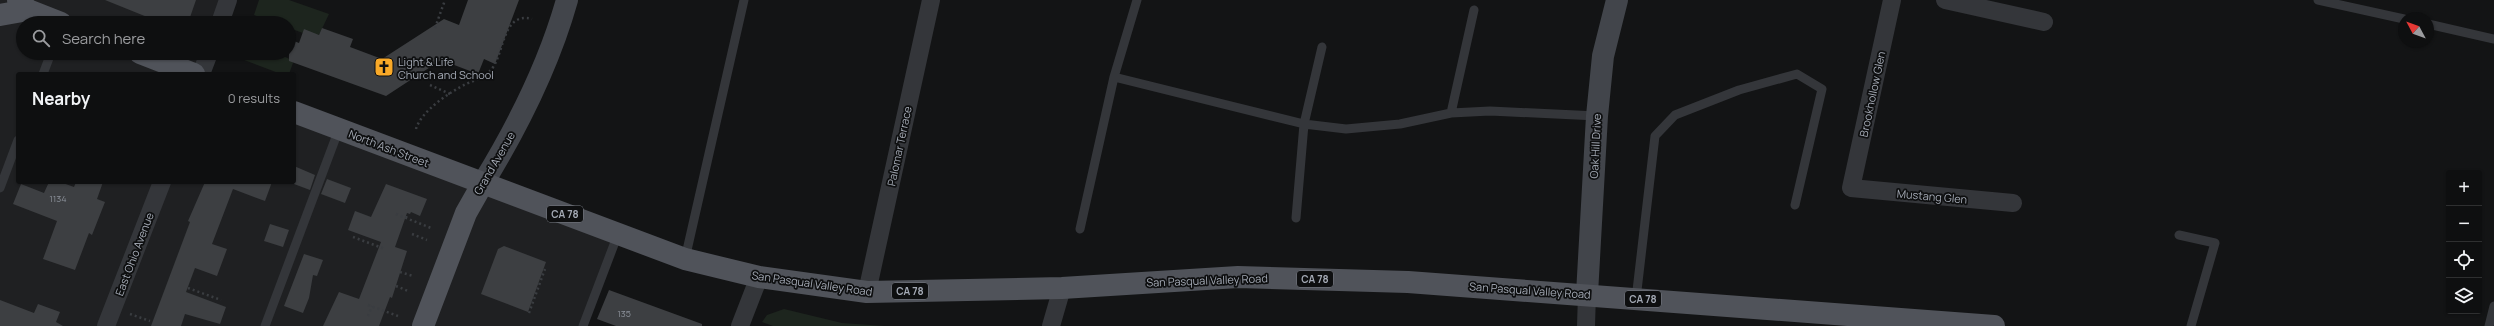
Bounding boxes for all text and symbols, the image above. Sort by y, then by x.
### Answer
north arrow [2398,12,2434,48]
search box [16,16,296,60]
icon: search [30,27,52,49]
text: Search here [62,28,145,49]
street label: Brookhollow Glen [1856,50,1888,138]
place label: Light & Life Church and School [398,54,494,82]
church icon: Light & Life Church and School [373,56,395,78]
text: Nearby [32,87,90,110]
text: 0 results [228,89,280,107]
street label: Palomar Terrace [883,104,915,187]
street label: Oak Hill Drive [1586,113,1604,179]
street label: North Ash Street [347,126,431,170]
street label: Grand Avenue [470,128,518,197]
map controls [2446,170,2482,314]
button: + [2446,170,2482,206]
street label: Mustang Glen [1896,185,1968,207]
house number: 1134 [49,192,67,205]
road number: CA 78 [547,206,583,222]
button: − [2446,206,2482,242]
street label: East Ohio Avenue [111,210,157,298]
button: locate [2446,242,2482,278]
street label: San Pasqual Valley Road [751,267,873,299]
street label: San Pasqual Valley Road [1146,270,1268,290]
road number: CA 78 [1297,271,1333,287]
street label: San Pasqual Valley Road [1469,278,1591,302]
button: layers [2446,278,2482,314]
road number: CA 78 [892,283,928,299]
road number: CA 78 [1625,291,1661,307]
house number: 135 [617,307,631,320]

